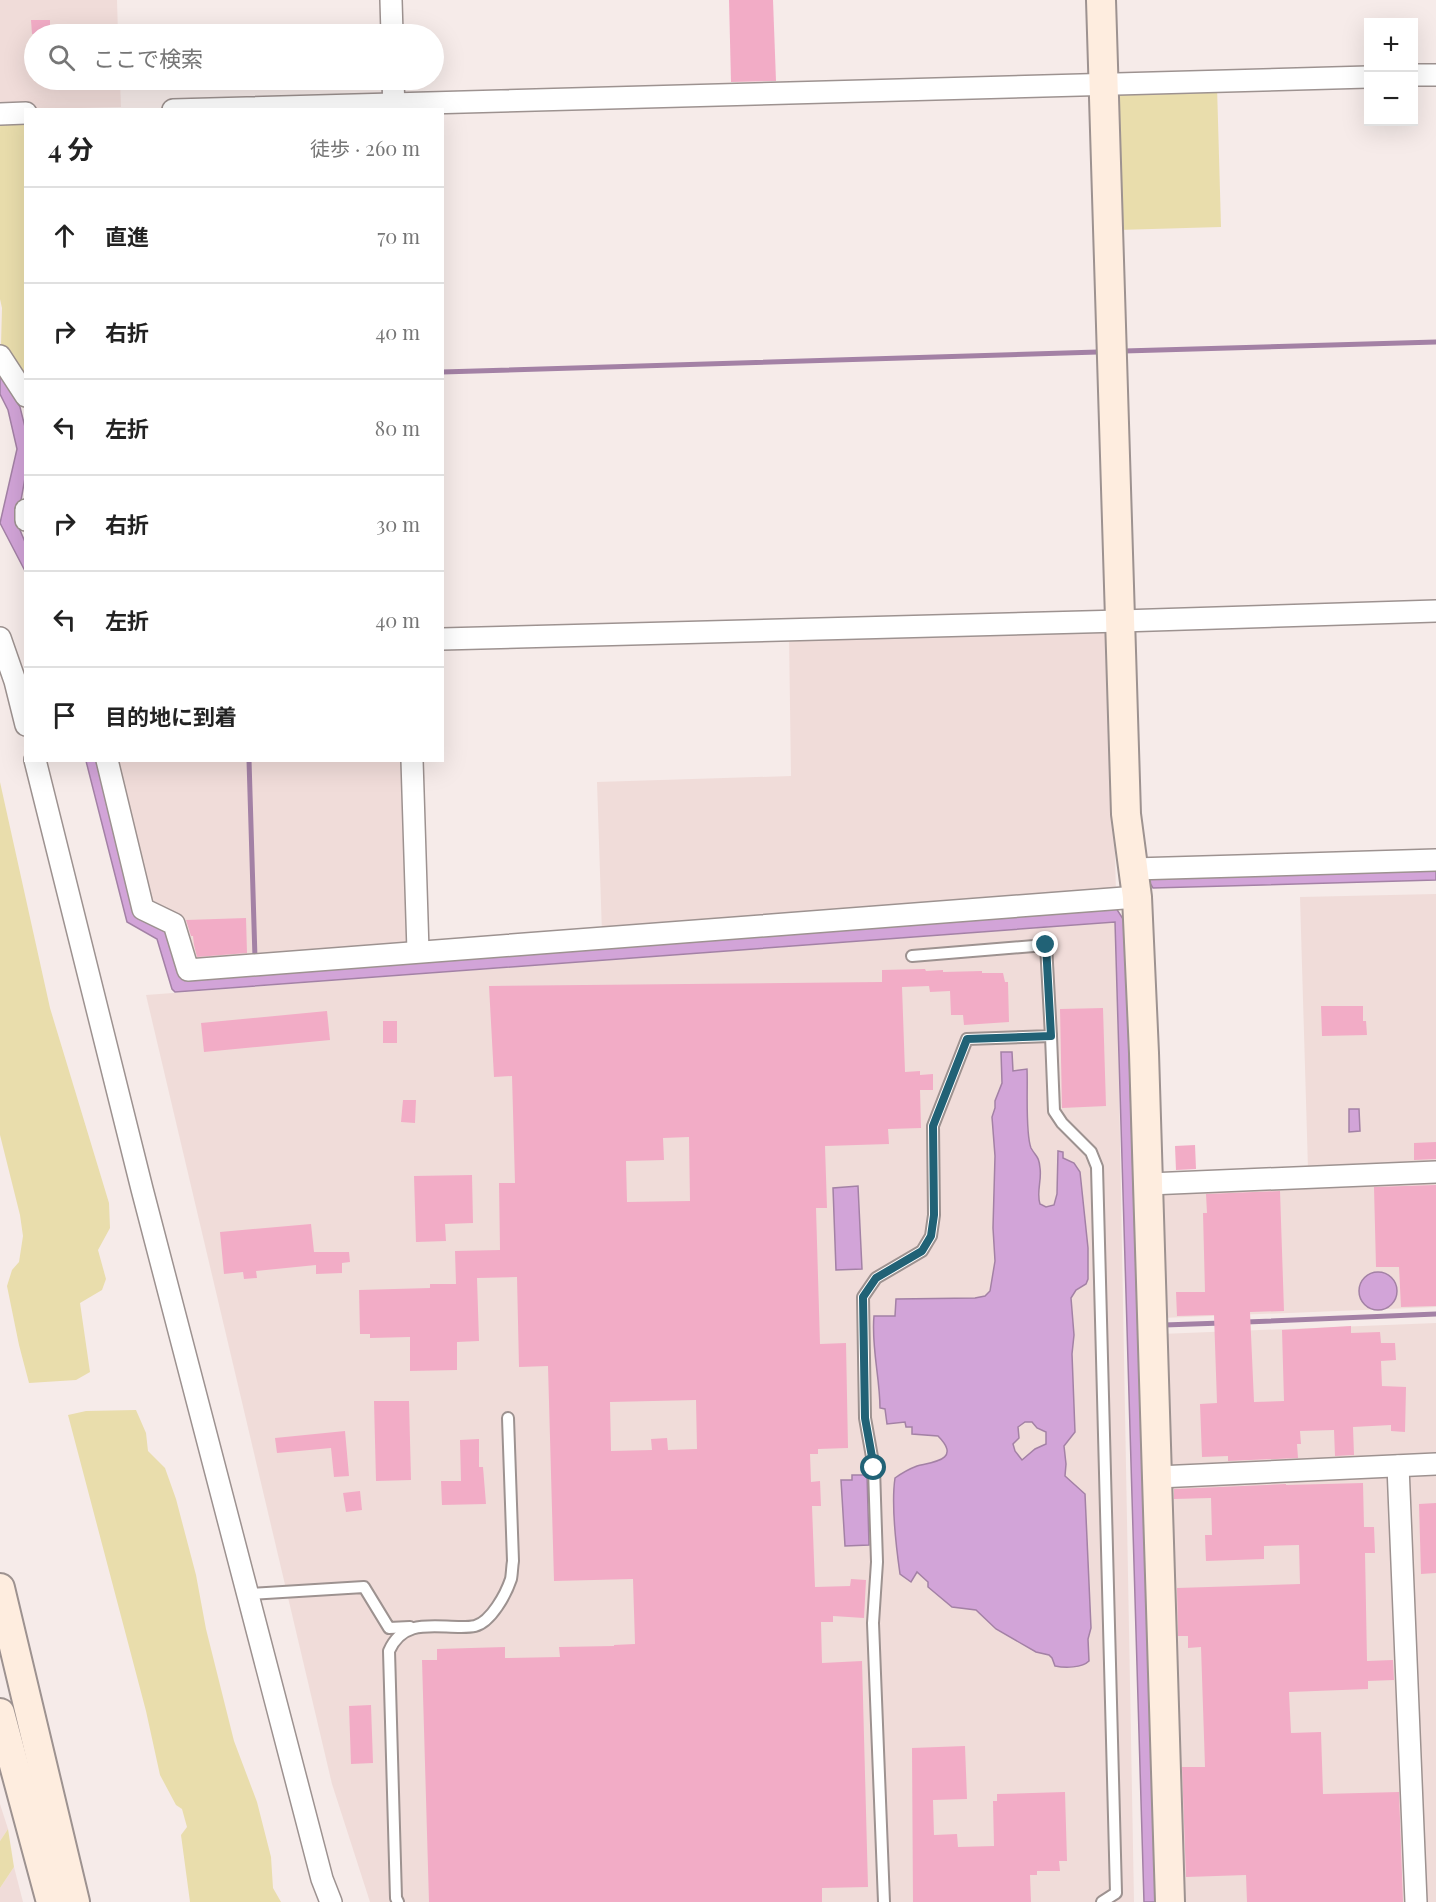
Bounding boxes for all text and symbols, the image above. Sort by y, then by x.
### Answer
map controls [1364,18,1418,126]
button: + [1364,18,1418,72]
search box [24,24,444,90]
icon: search [45,41,78,74]
text: ここで検索 [93,43,203,73]
button: − [1364,72,1418,126]
text: 4 分 [48,131,94,166]
text: 徒歩 · 260 m [310,134,420,161]
icon: ahead [48,219,81,252]
text: 直進 [105,221,149,251]
text: 70 m [377,222,420,249]
icon: right [48,315,81,348]
text: 右折 [105,317,149,347]
text: 40 m [375,318,420,345]
icon: left [48,411,81,444]
text: 左折 [105,413,149,443]
text: 80 m [375,414,420,441]
icon: right [48,507,81,540]
text: 右折 [105,509,149,539]
text: 30 m [376,510,420,537]
icon: left [48,603,81,636]
text: 左折 [105,605,149,635]
text: 40 m [375,606,420,633]
icon: arrive [48,699,81,732]
text: 目的地に到着 [105,701,237,731]
route end [1032,931,1058,957]
route start [860,1454,886,1480]

